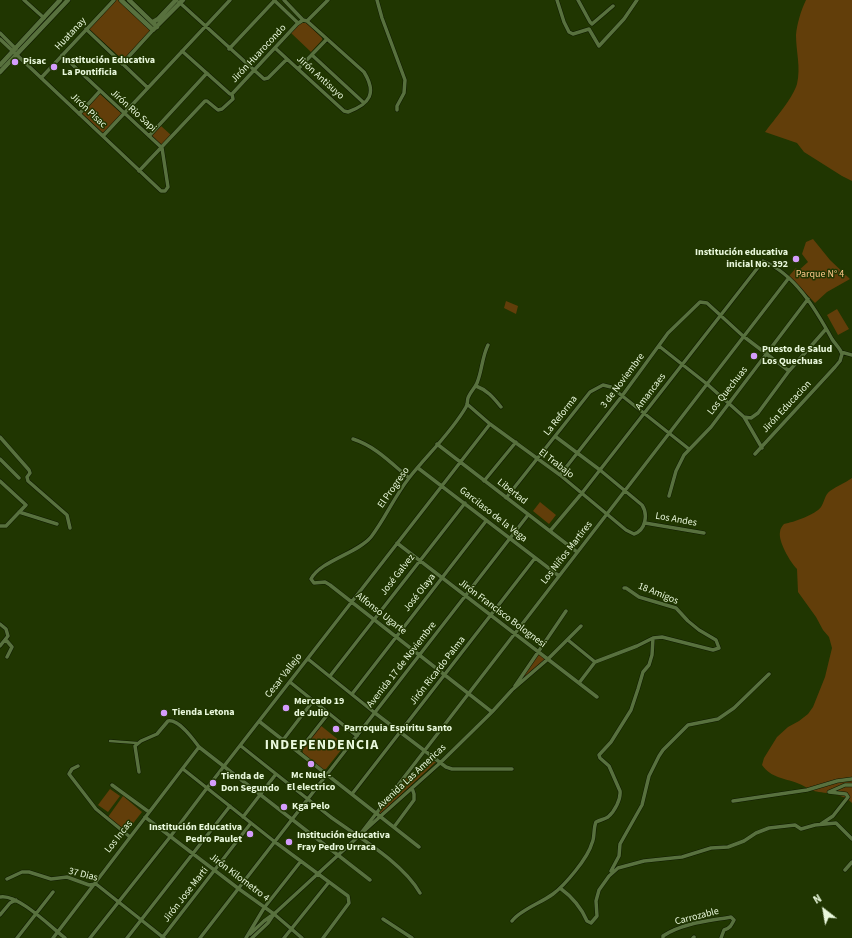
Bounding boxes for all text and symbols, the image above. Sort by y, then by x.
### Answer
street label: Huatanay [53,15,89,53]
street label: Jirón Huarocondo [229,22,289,86]
street label: Jirón Antisuyo [294,53,346,103]
place label: Institución Educativa La Pontificia [62,55,155,78]
place label: Pisac [23,56,46,68]
marker: Pisac [10,57,20,67]
marker: Institución Educativa La Pontificia [49,62,59,72]
street label: Jirón Rio Sapi [108,87,158,135]
street label: Jirón Pisac [67,91,109,131]
place label: Institución educativa inicial No. 392 [695,247,788,270]
marker: Institución educativa inicial No. 392 [791,254,801,264]
park label: Parque N° 4 [796,269,844,281]
place label: Puesto de Salud Los Quechuas [762,344,832,368]
street label: 3 de Noviembre [598,351,648,411]
marker: Puesto de Salud Los Quechuas [749,351,759,361]
street label: Los Quechuas [705,364,751,418]
street label: Amancaes [633,371,669,413]
street label: Jirón Educacion [760,378,814,436]
street label: La Reforma [542,394,580,438]
street label: El Trabajo [536,447,576,481]
street label: El Progreso [376,465,412,511]
street label: Libertad [495,476,529,508]
street label: Garcilaso de la Vega [457,485,529,545]
street label: Los Andes [654,510,698,530]
street label: Los Niños Martires [539,519,595,587]
street label: José Galvez [378,552,418,598]
street label: José Olaya [401,572,439,614]
street label: Jirón Francisco Bolognesi [456,577,548,651]
street label: 18 Amigos [636,580,680,608]
street label: Alfonso Ugarte [353,590,409,638]
street label: Avenida 17 de Noviembre [365,620,439,710]
street label: Jirón Ricardo Palma [408,634,468,708]
street label: Cesar Vallejo [263,651,305,701]
place label: Mercado 19 de Julio [294,696,344,720]
marker: Mercado 19 de Julio [281,703,291,713]
place label: Tienda Letona [172,707,235,719]
marker: Tienda Letona [159,708,169,718]
place label: Parroquia Espiritu Santo [344,723,452,735]
marker: Parroquia Espiritu Santo [331,724,341,734]
district label: INDEPENDENCIA [265,738,379,754]
street label: Avenida Las Americas [375,742,449,812]
marker: Mc Nuel - El electrico [306,759,316,769]
place label: Mc Nuel - El electrico [287,770,335,794]
place label: Tienda de Don Segundo [221,771,279,794]
marker: Tienda de Don Segundo [208,778,218,788]
place label: Kga Pelo [292,801,330,813]
marker: Kga Pelo [279,802,289,812]
street label: Los Incas [103,818,135,856]
place label: Institución Educativa Pedro Paulet [149,822,242,846]
marker: Institución Educativa Pedro Paulet [245,829,255,839]
place label: Institución educativa Fray Pedro Urraca [297,830,390,854]
marker: Institución educativa Fray Pedro Urraca [284,837,294,847]
street label: Jirón Kilometro 4 [207,852,271,904]
street label: Jirón Jose Marti [161,865,211,925]
street label: 37 Dias [67,866,99,884]
north arrow [804,890,844,930]
text: N [811,891,825,908]
street label: Carrozable [674,906,720,928]

